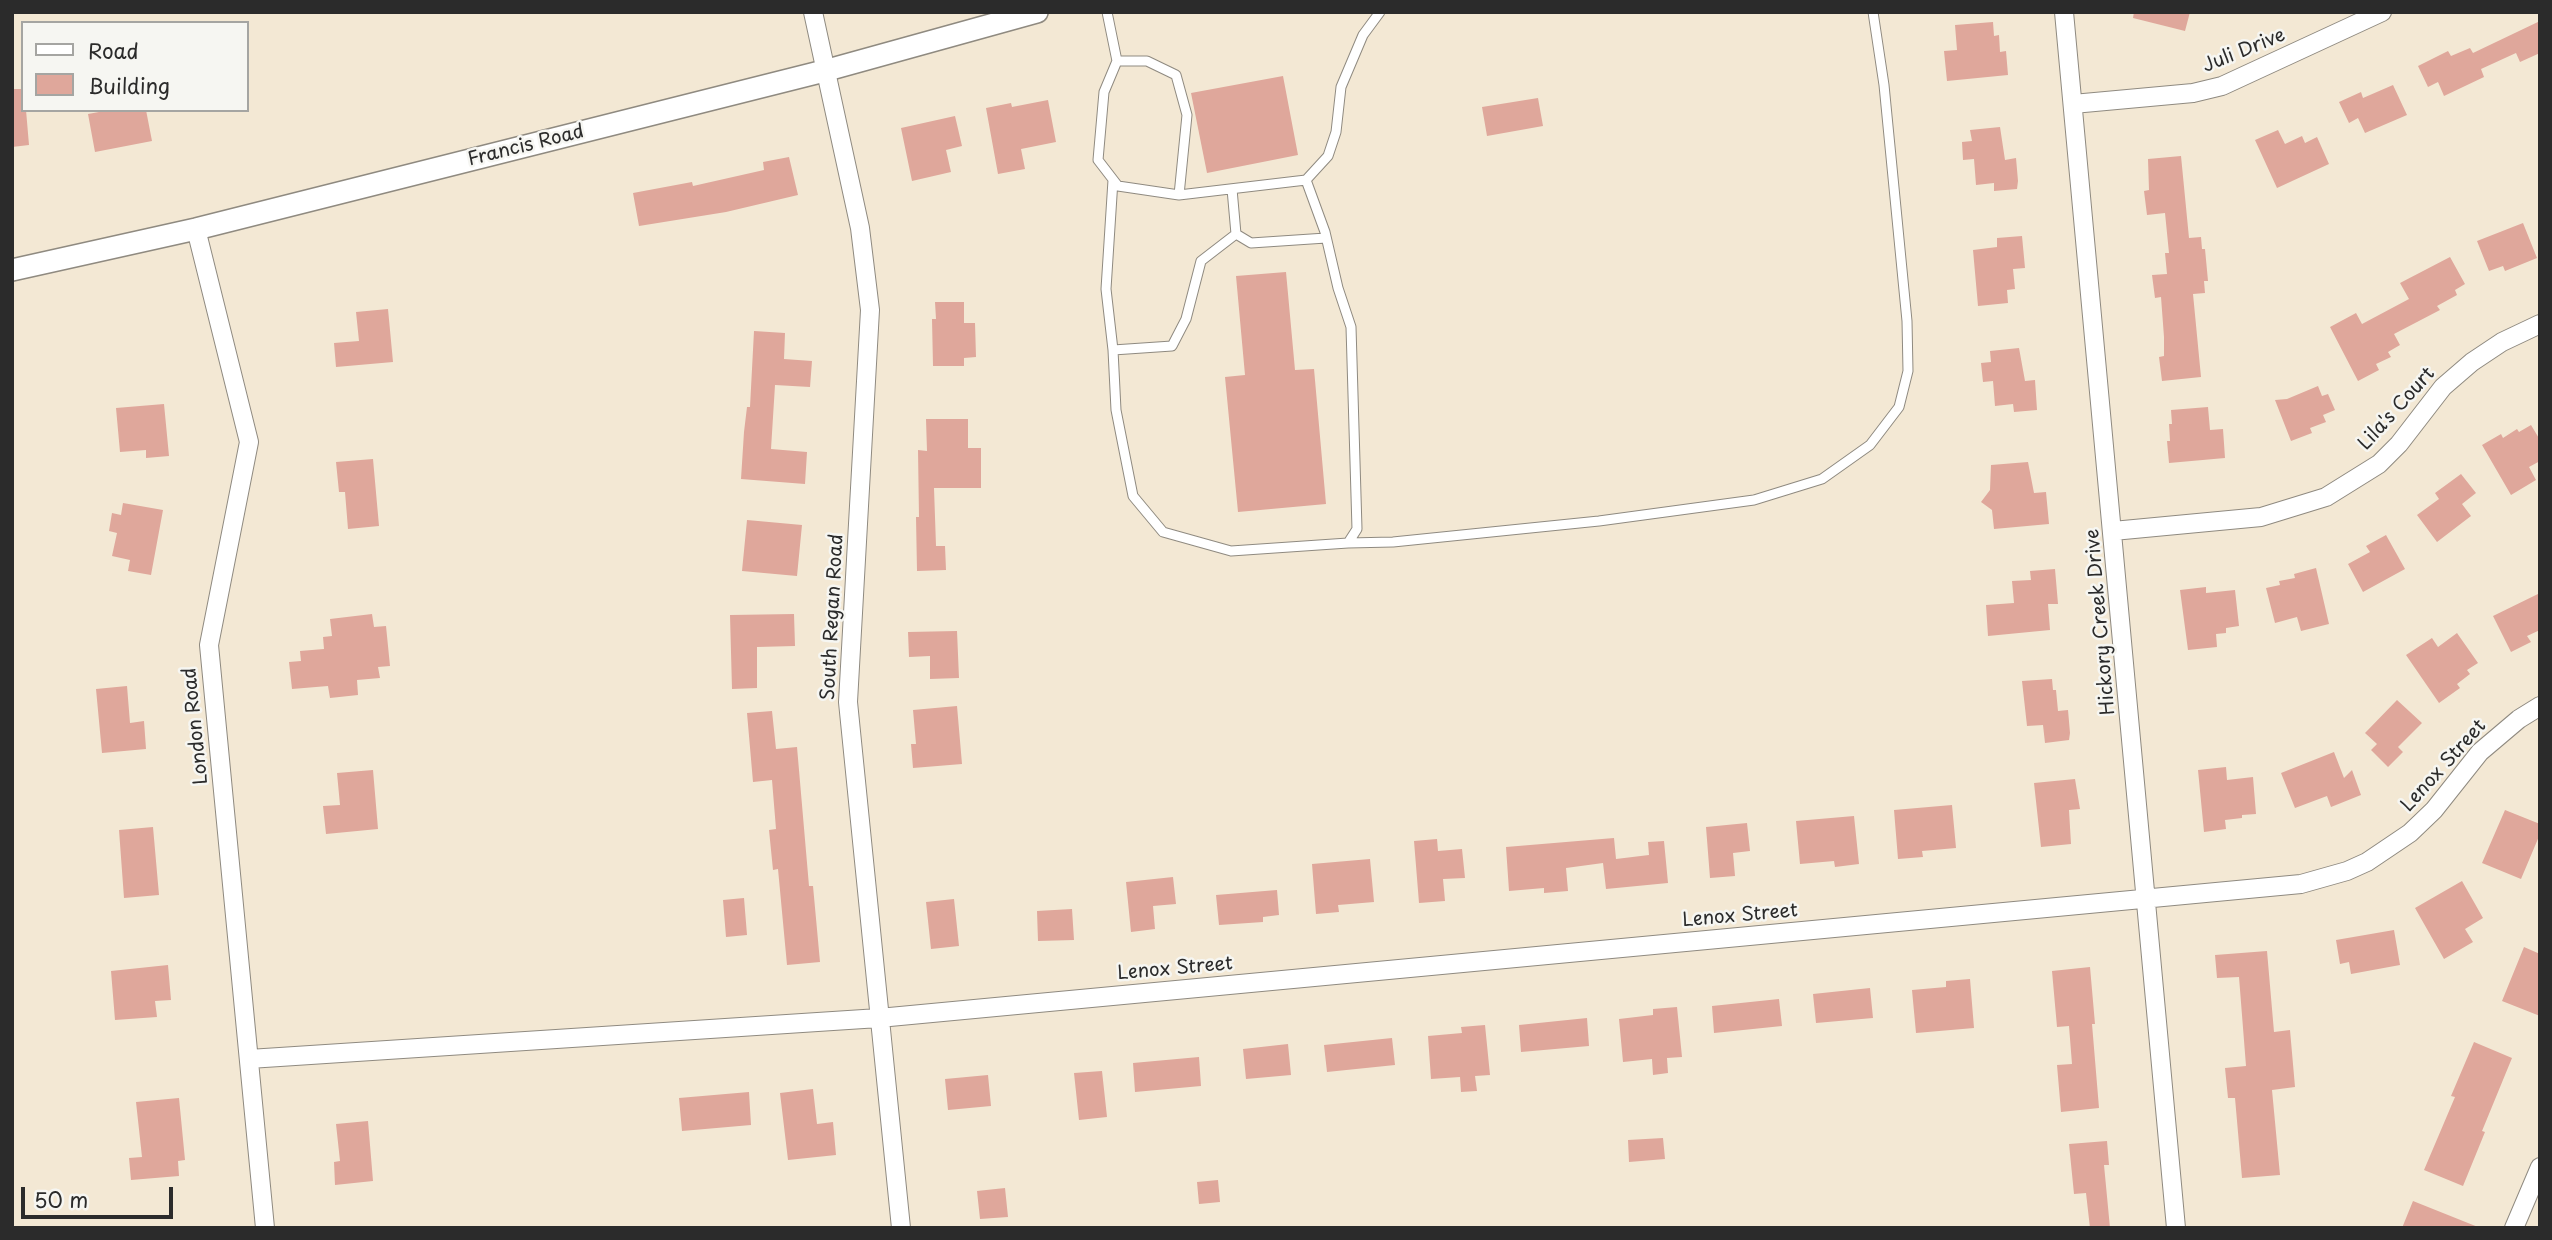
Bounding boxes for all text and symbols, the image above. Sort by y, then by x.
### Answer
legend [21,21,248,112]
street label: Juli Drive [2199,24,2289,78]
text: Road [88,34,139,66]
text: Building [88,69,170,101]
street label: Francis Road [466,121,586,171]
street label: Lila's Court [2354,363,2440,455]
street label: Hickory Creek Drive [2082,528,2120,716]
street label: South Regan Road [817,533,849,701]
street label: London Road [179,666,213,786]
street label: Lenox Street [2397,715,2491,817]
street label: Lenox Street [1681,900,1799,932]
street label: Lenox Street [1116,953,1234,985]
scale bar [24,1174,177,1218]
text: 50 m [34,1183,88,1215]

